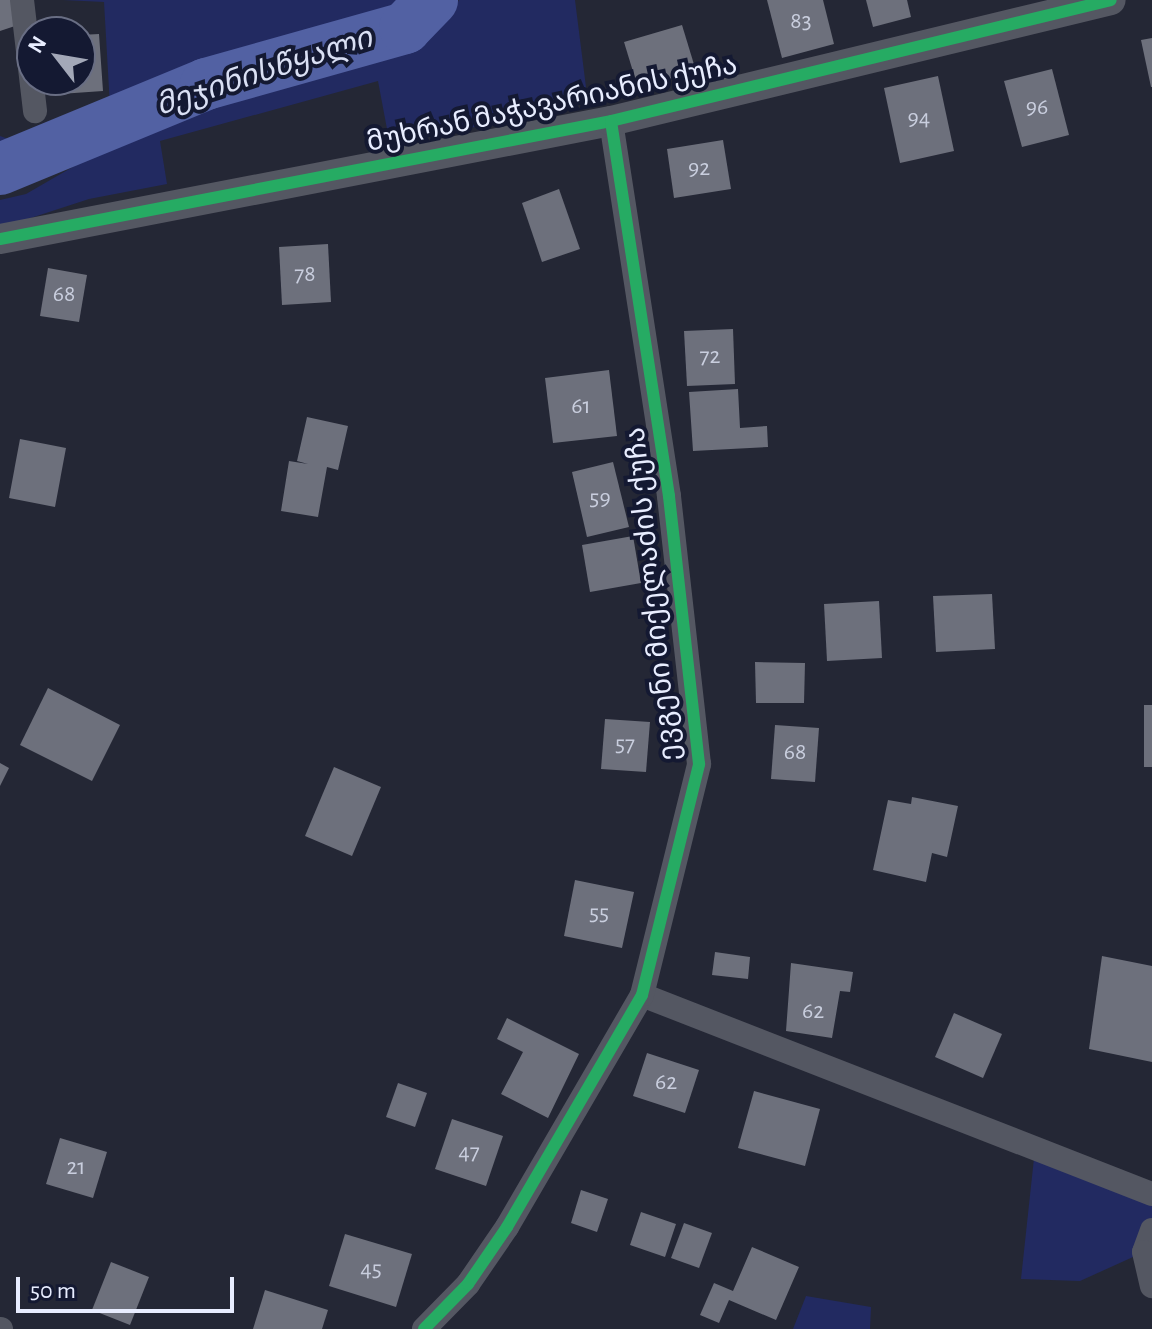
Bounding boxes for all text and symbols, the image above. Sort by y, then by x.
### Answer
house number: 83 [790,8,812,36]
north arrow [16,16,96,96]
water label: მეჯინისწყალი [151,20,377,124]
text: N [24,32,51,57]
street label: მუხრან მაჭავარიანის ქუჩა [364,48,740,160]
house number: 96 [1026,94,1048,122]
house number: 94 [908,105,930,133]
house number: 92 [688,155,710,183]
house number: 78 [294,261,316,289]
house number: 68 [53,281,75,309]
house number: 72 [700,343,720,371]
house number: 61 [571,393,591,421]
street label: ევგენი მიქელაძის ქუჩა [619,426,687,762]
house number: 59 [589,485,611,513]
house number: 57 [615,731,635,759]
house number: 68 [784,739,806,767]
house number: 55 [589,900,609,928]
house number: 62 [802,998,824,1026]
house number: 62 [655,1069,677,1097]
house number: 47 [458,1139,480,1167]
house number: 21 [66,1154,86,1182]
house number: 45 [360,1256,382,1284]
scale bar [20,1261,238,1311]
text: 50 m [30,1279,76,1303]

